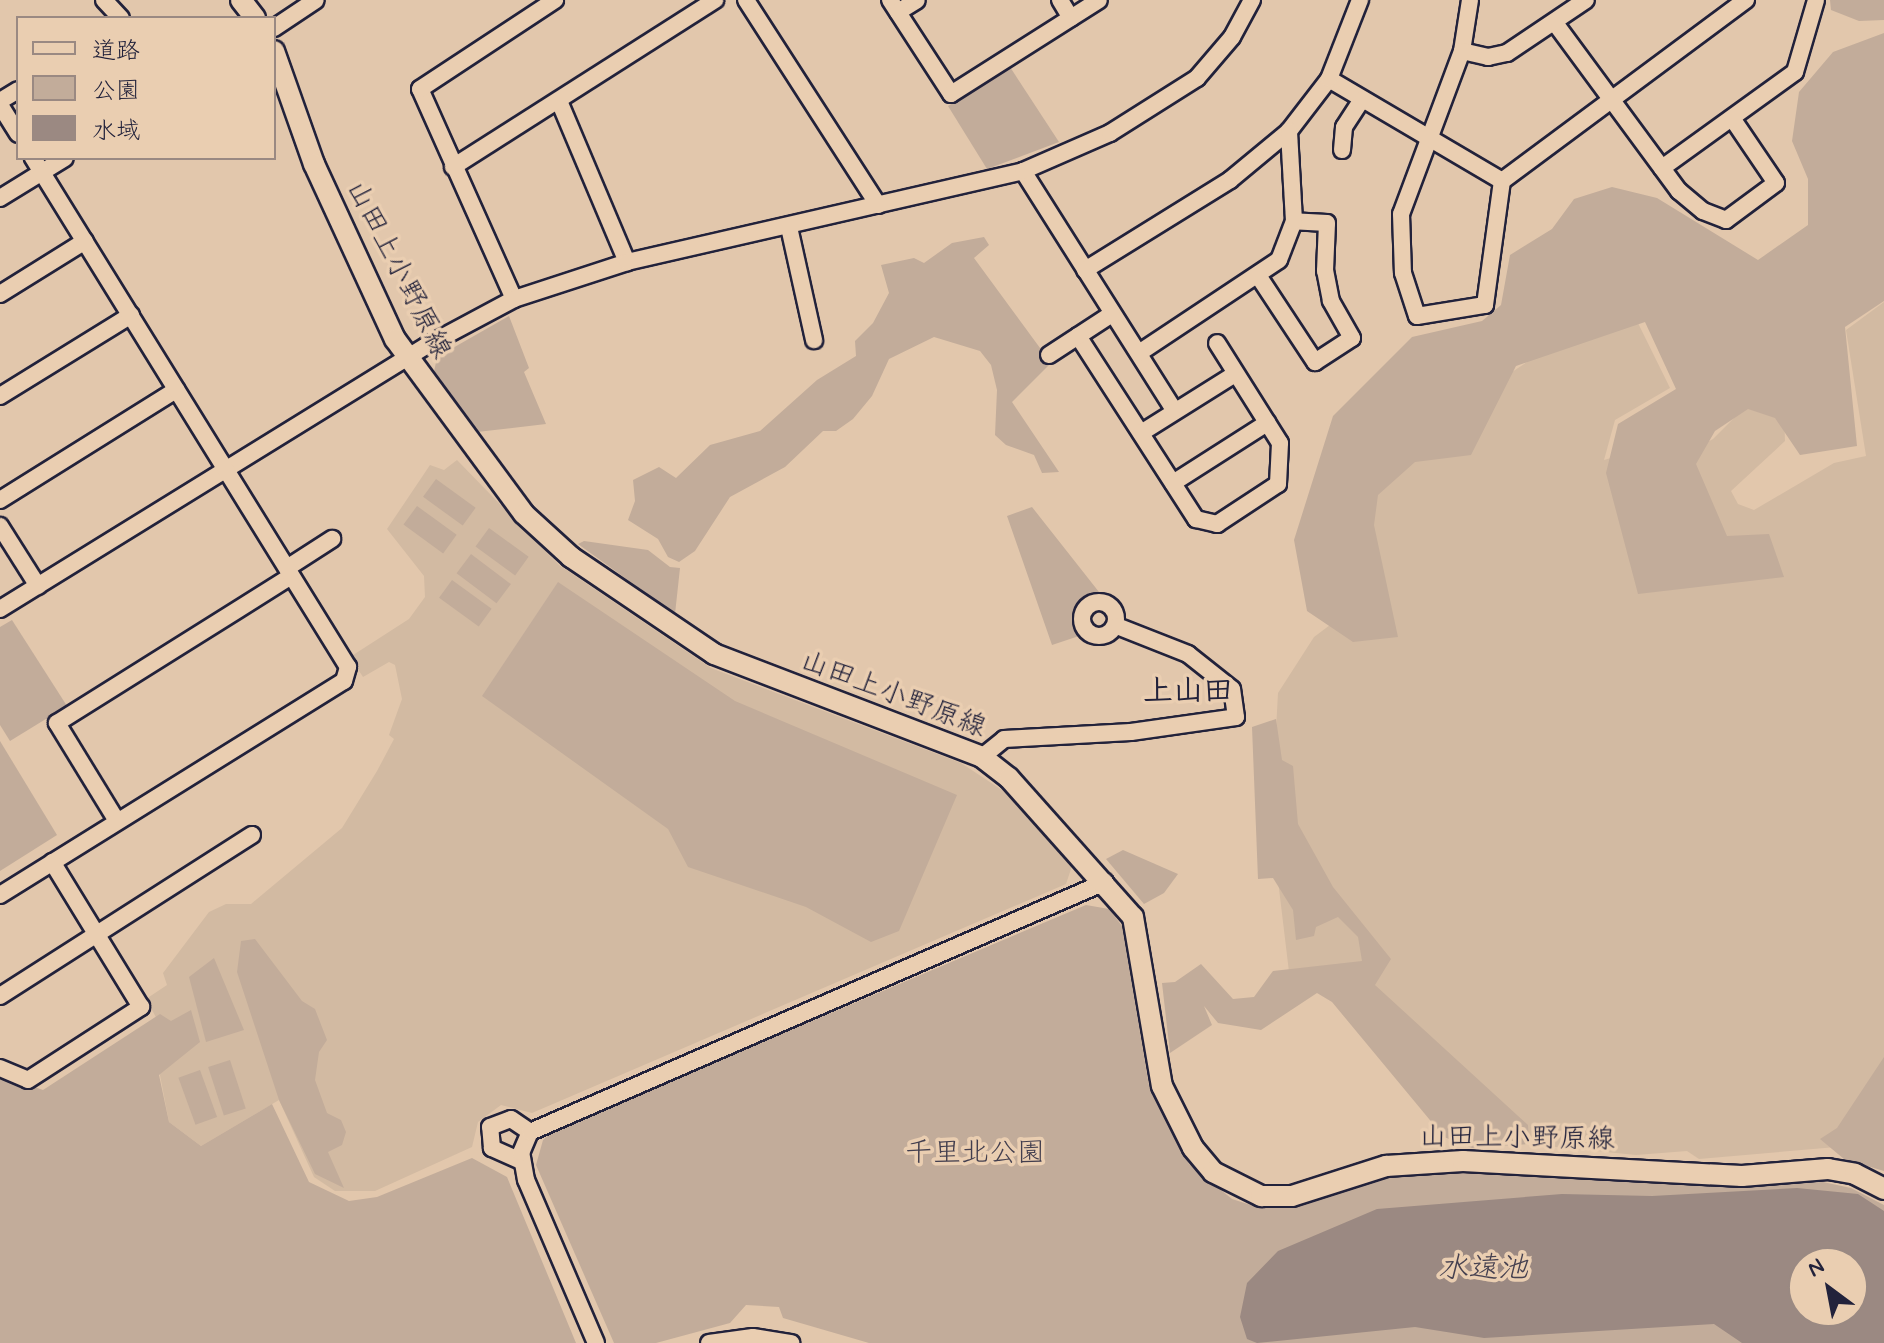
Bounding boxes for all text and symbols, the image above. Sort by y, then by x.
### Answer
legend [16,16,276,160]
text: 道路 [92,36,140,67]
text: 公園 [92,76,140,107]
text: 水域 [92,116,140,147]
street label: 山田上小野原線 [339,175,457,365]
street label: 山田上小野原線 [795,644,991,746]
district label: 上山田 [1143,674,1233,710]
street label: 山田上小野原線 [1419,1120,1615,1158]
park label: 千里北公園 [905,1137,1045,1171]
north arrow [1788,1247,1868,1327]
water label: 水遠池 [1438,1251,1528,1287]
text: N [1803,1253,1830,1284]

